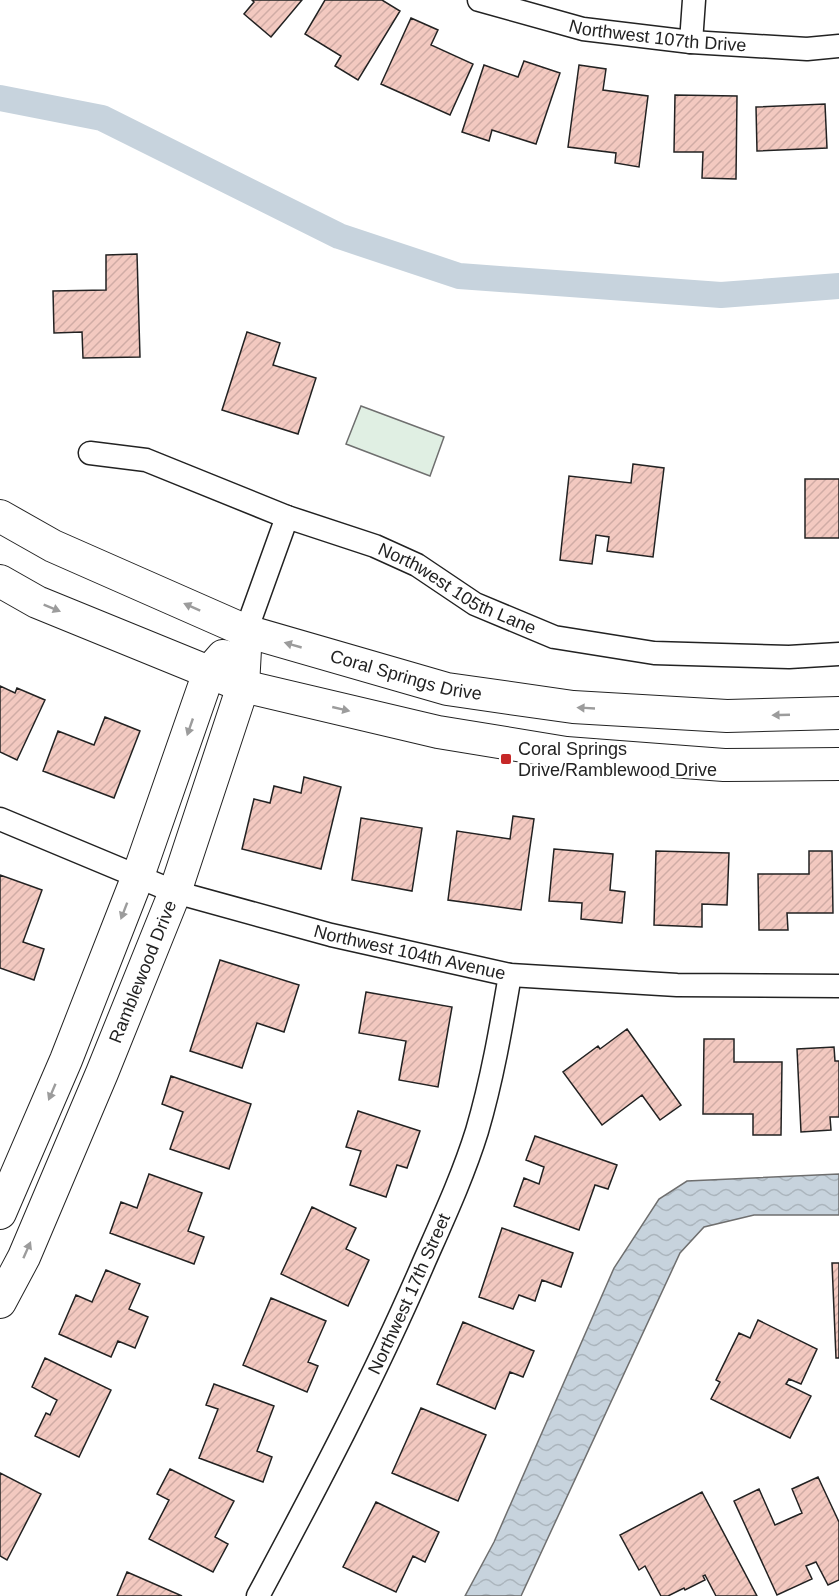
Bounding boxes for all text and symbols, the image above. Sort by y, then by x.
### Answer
street label: Northwest 107th Drive [567,16,747,55]
street label: Northwest 105th Lane [375,539,539,638]
one-way arrow [183,602,201,611]
one-way arrow [43,604,61,613]
one-way arrow [284,640,302,649]
street label: Coral Springs Drive [328,646,483,704]
one-way arrow [576,703,595,712]
one-way arrow [332,704,350,714]
one-way arrow [771,710,790,719]
one-way arrow [184,718,194,736]
place label: Coral Springs Drive/Ramblewood Drive [518,739,717,780]
marker: Coral Springs Drive/Ramblewood Drive [499,752,513,766]
street label: Ramblewood Drive [105,897,181,1046]
one-way arrow [119,902,128,920]
street label: Northwest 104th Avenue [312,921,507,984]
one-way arrow [47,1083,56,1101]
street label: Northwest 17th Street [364,1210,454,1377]
one-way arrow [22,1240,32,1258]

